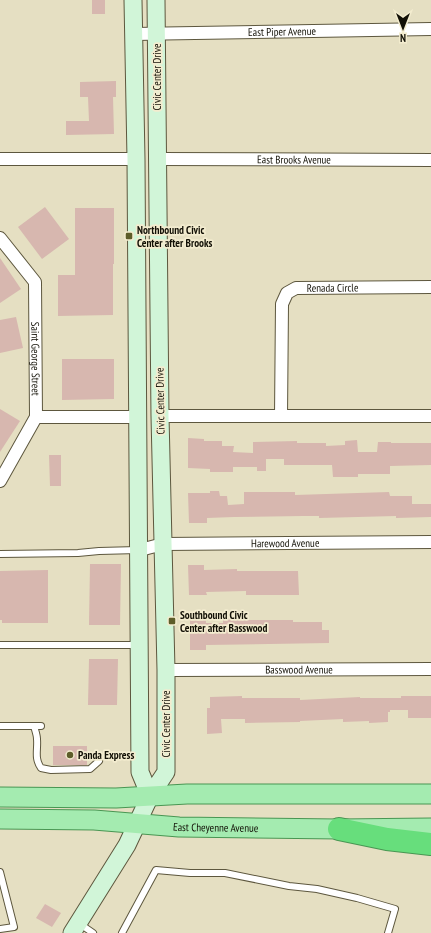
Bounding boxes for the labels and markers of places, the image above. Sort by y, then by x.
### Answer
place label: Northbound Civic Center after Brooks [137,223,212,250]
marker: Northbound Civic Center after Brooks [124,231,134,241]
place label: Southbound Civic Center after Basswood [180,608,267,635]
marker: Southbound Civic Center after Basswood [167,616,177,626]
place label: Panda Express [78,748,134,762]
marker: Panda Express [65,750,75,760]

